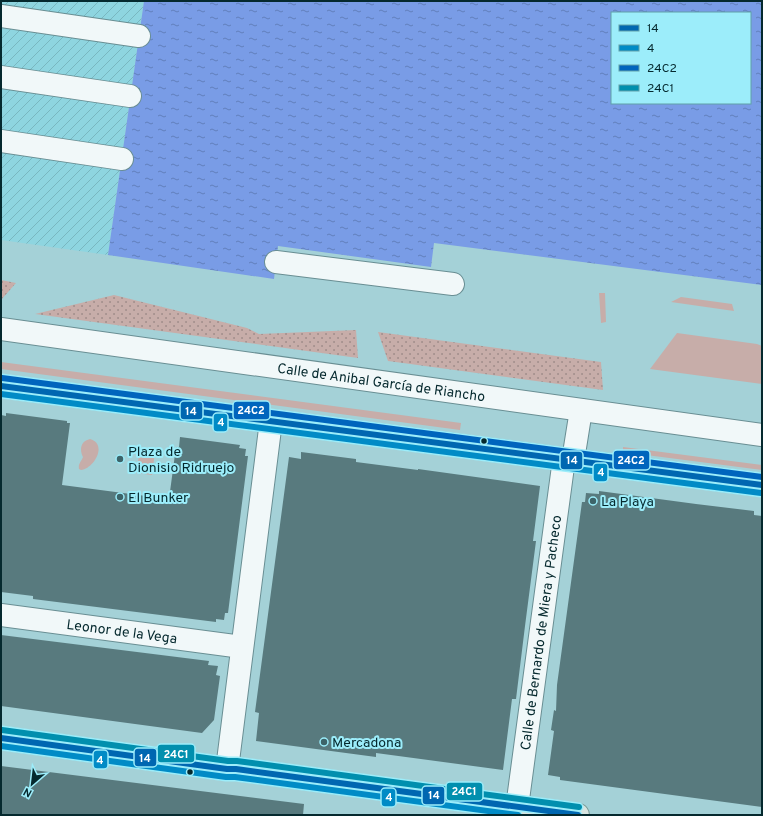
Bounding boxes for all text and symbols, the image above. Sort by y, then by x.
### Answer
legend [611,12,751,104]
text: 14 [647,21,659,37]
text: 4 [647,41,654,57]
text: 24C2 [647,61,677,77]
text: 24C1 [647,81,674,97]
street label: Calle de Anibal García de Riancho [276,361,486,406]
line badge: 14 [180,401,203,420]
line badge: 24C2 [233,401,270,420]
text: 24C2 [237,404,265,418]
text: 14 [185,405,197,419]
line badge: 4 [213,413,228,432]
text: 4 [217,416,225,430]
unlabelled marker [479,436,489,446]
place label: Plaza de Dionisio Ridruejo [128,444,234,477]
line badge: 24C2 [613,450,650,470]
line badge: 14 [560,451,583,470]
marker: Plaza de Dionisio Ridruejo [115,454,125,464]
text: 14 [566,454,578,468]
text: 24C2 [617,454,645,468]
line badge: 4 [593,463,608,482]
text: 4 [597,466,605,480]
place label: El Bunker [128,490,189,507]
marker: El Bunker [115,492,125,502]
place label: La Playa [601,494,654,511]
marker: La Playa [588,496,598,506]
street label: Calle de Bernardo de Miera y Pacheco [518,514,566,751]
street label: Leonor de la Vega [65,617,178,648]
place label: Mercadona [332,735,401,752]
marker: Mercadona [319,737,329,747]
line badge: 24C1 [157,744,195,763]
line badge: 14 [134,748,157,767]
text: 24C1 [163,748,189,762]
line badge: 4 [93,750,108,769]
text: 14 [139,752,151,766]
text: 4 [96,754,104,768]
north arrow [12,764,52,804]
unlabelled marker [185,767,195,777]
line badge: 24C1 [446,782,483,801]
text: N [21,784,35,800]
text: 24C1 [451,785,477,799]
line badge: 14 [422,786,445,805]
line badge: 4 [381,788,396,807]
text: 14 [428,789,440,803]
text: 4 [385,791,393,805]

